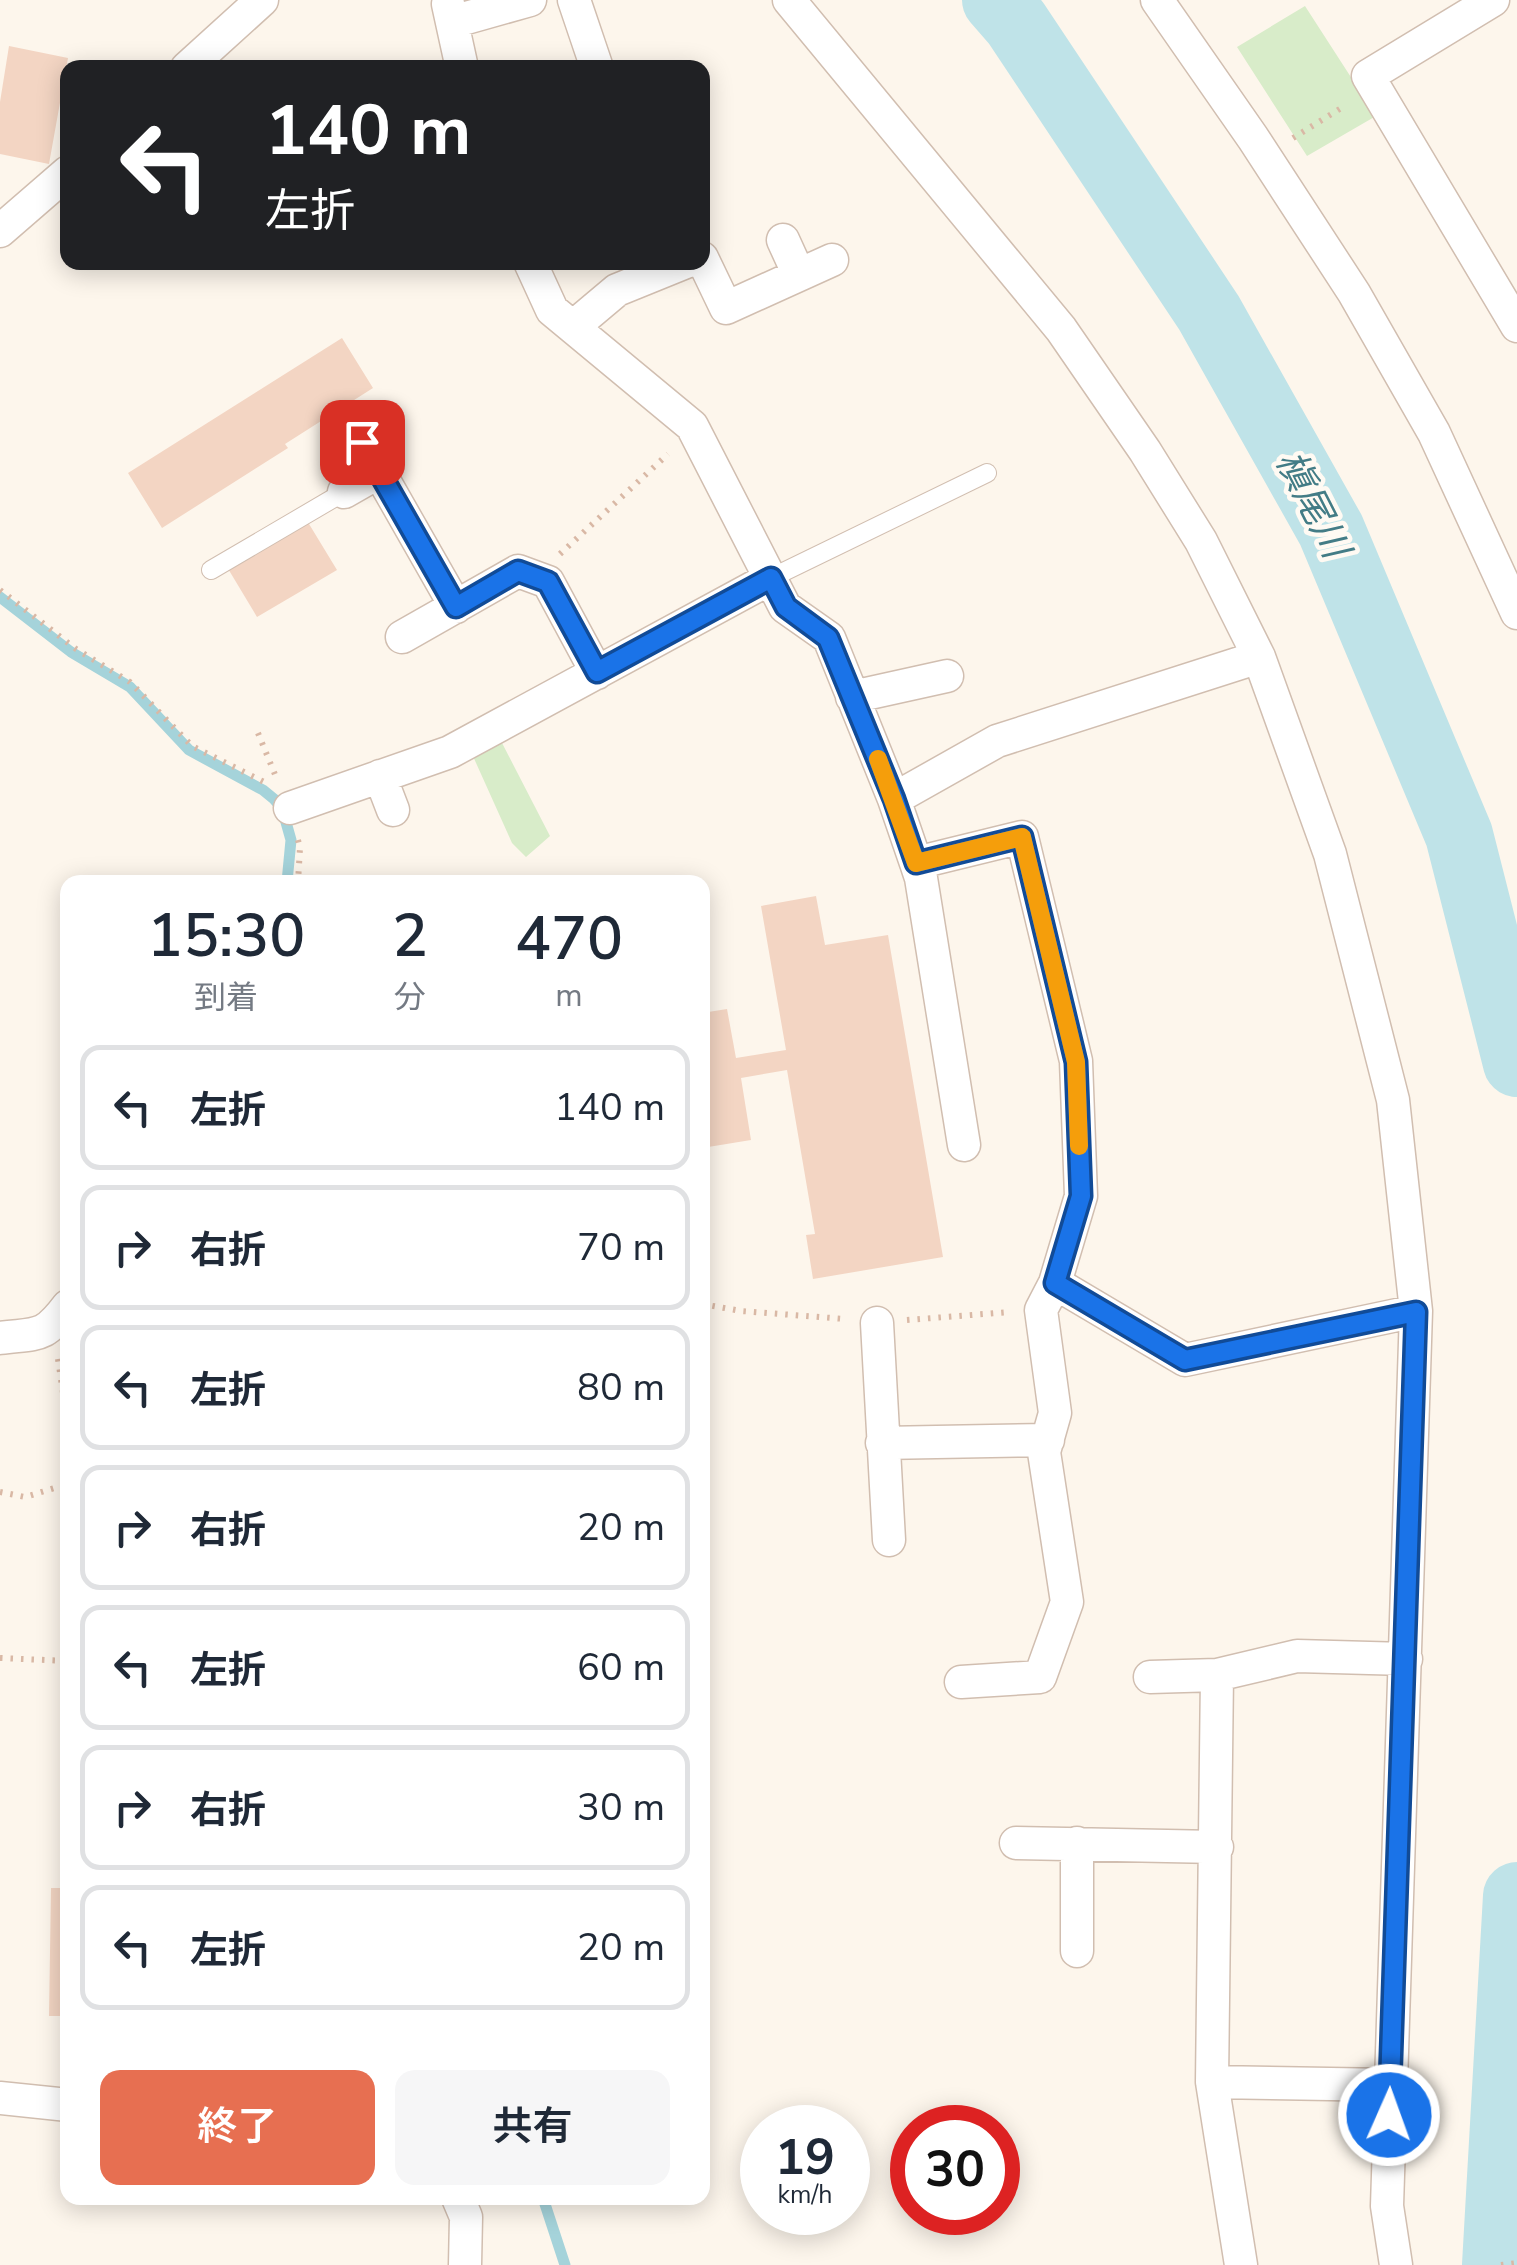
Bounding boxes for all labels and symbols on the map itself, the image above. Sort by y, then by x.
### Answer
pin [320,400,405,485]
water label: 槇尾川 [1264,442,1363,570]
position arrow [1337,2063,1441,2167]
speed limit sign: 30 [890,2105,1020,2235]

